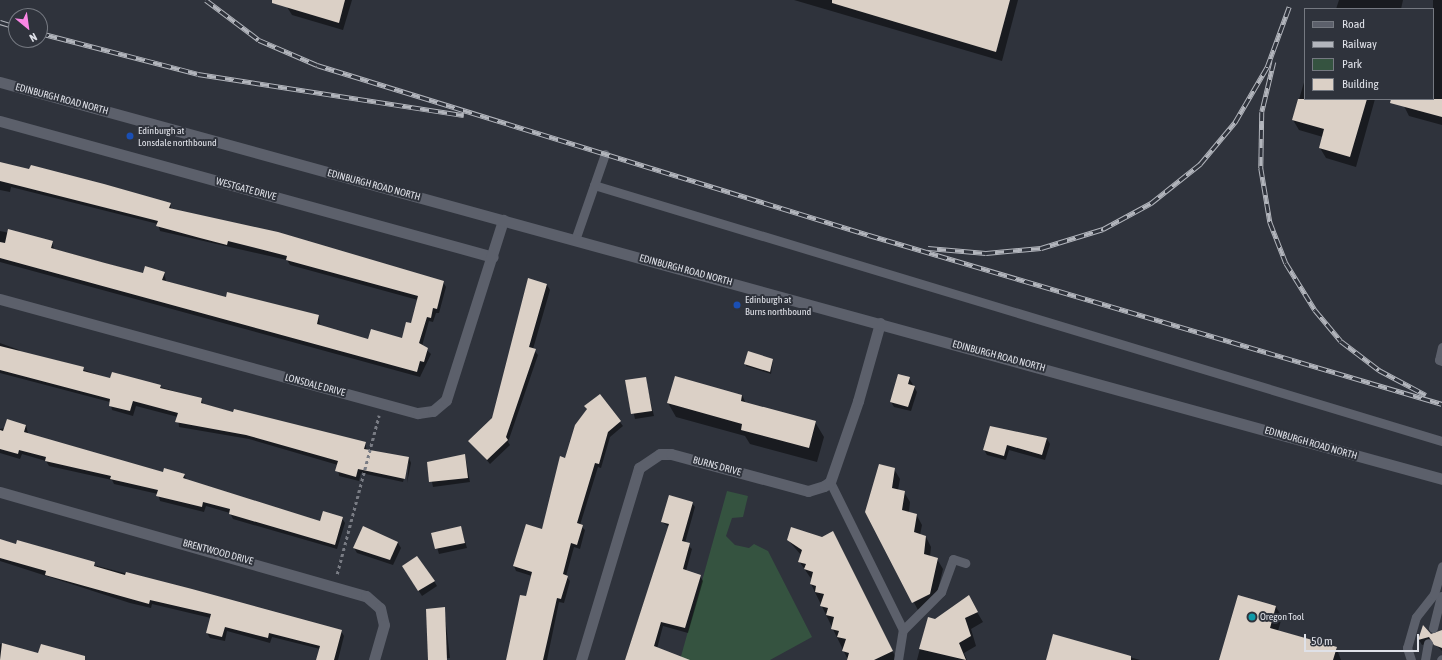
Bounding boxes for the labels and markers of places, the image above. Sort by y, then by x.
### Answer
place label: Edinburgh at Lonsdale northbound [138,124,217,148]
marker: Edinburgh at Lonsdale northbound [125,131,135,141]
place label: Edinburgh at Burns northbound [745,293,811,316]
marker: Edinburgh at Burns northbound [732,300,742,310]
place label: Oregon Tool [1260,611,1304,623]
marker: Oregon Tool [1247,612,1257,622]

